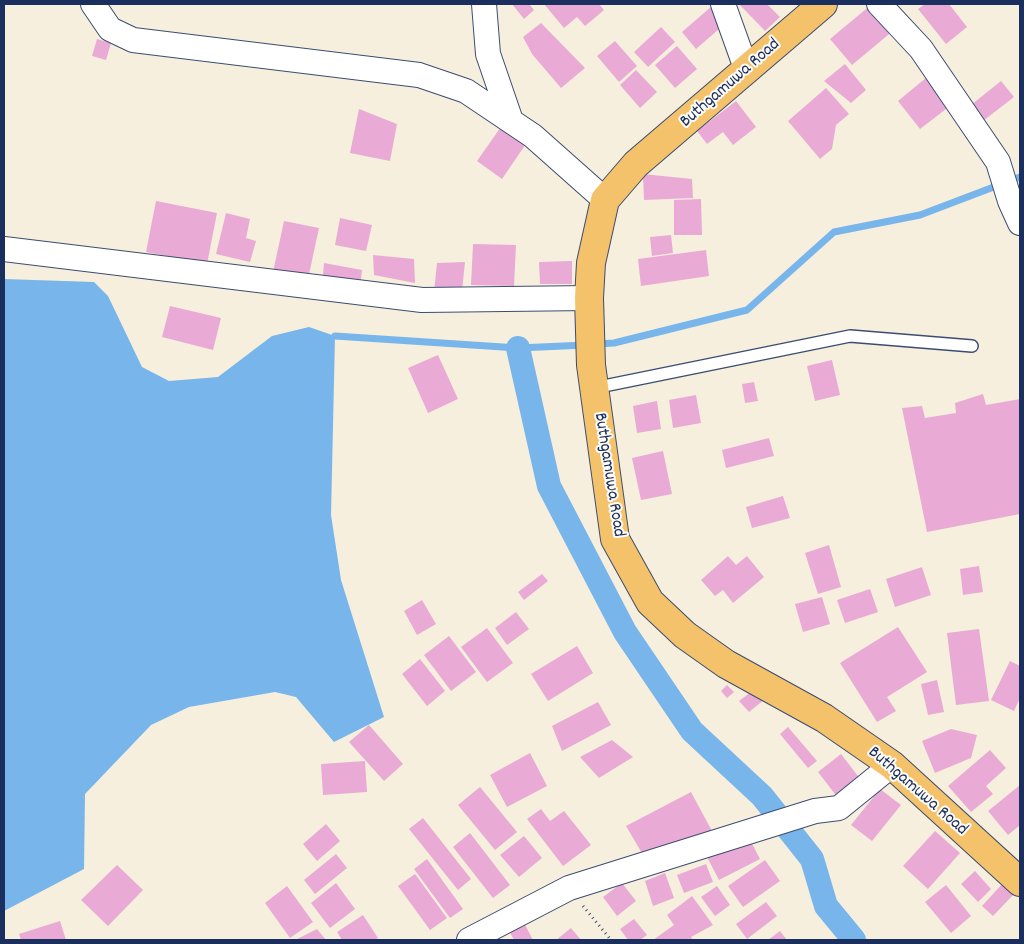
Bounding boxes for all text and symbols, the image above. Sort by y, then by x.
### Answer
street label: Buthgamuwa Road [677,35,785,133]
street label: Buthgamuwa Road [588,411,628,539]
street label: Buthgamuwa Road [863,743,971,841]

